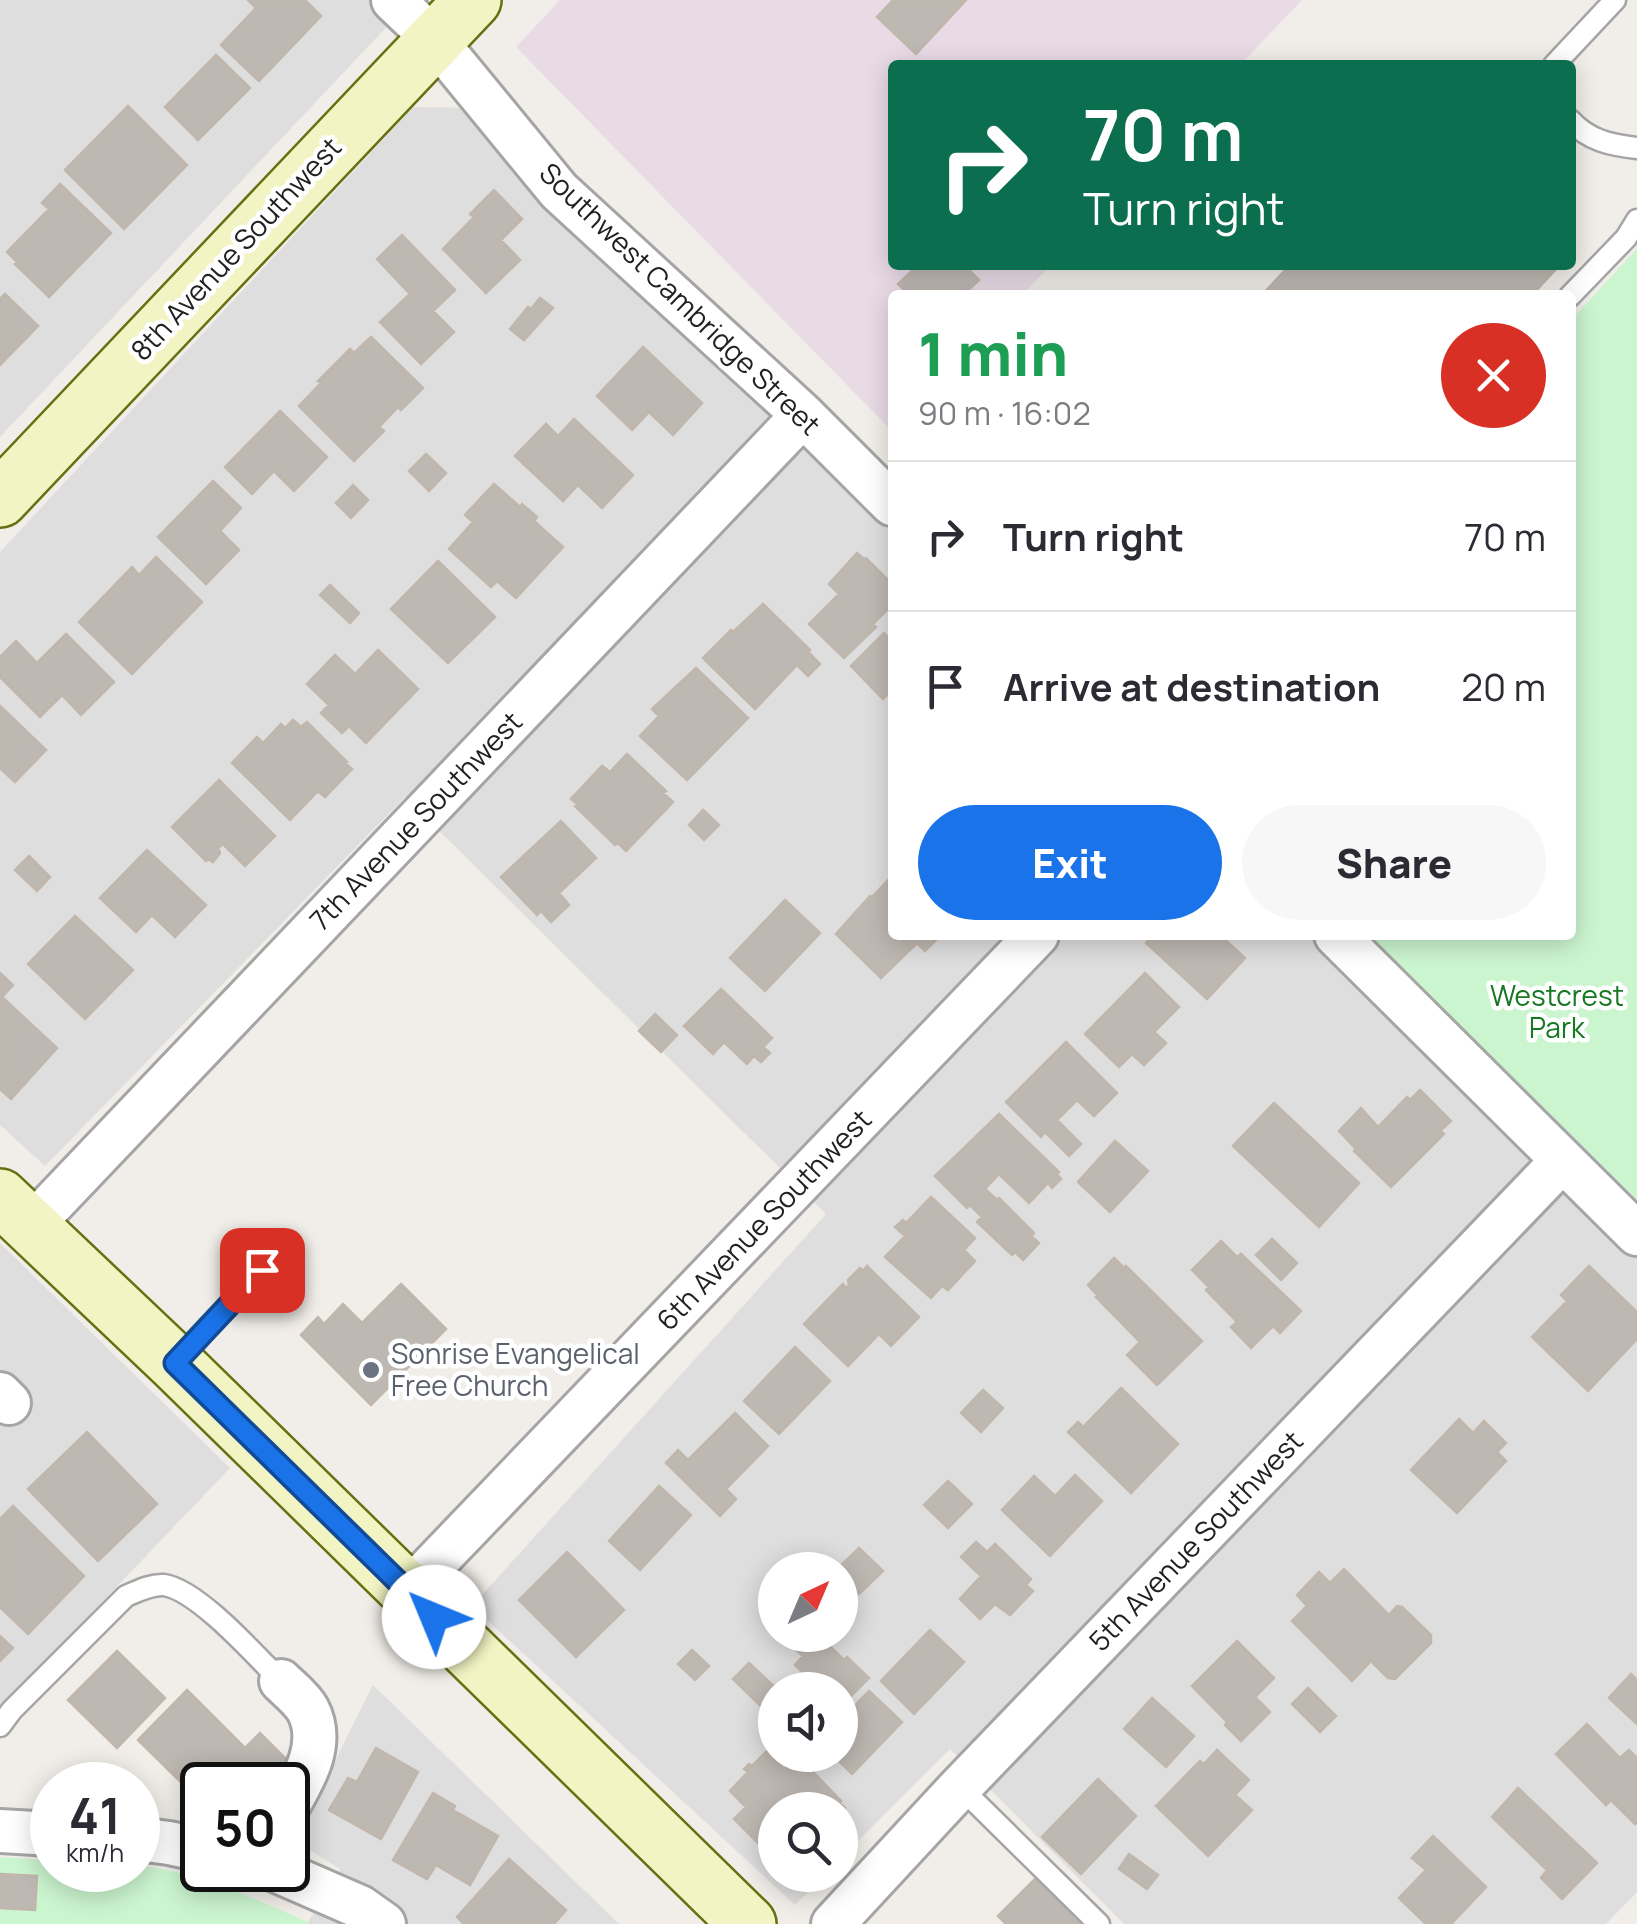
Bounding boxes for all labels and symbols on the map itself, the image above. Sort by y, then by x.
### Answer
street label: 8th Avenue Southwest [122,128,349,368]
street label: Southwest Cambridge Street [532,154,829,443]
street label: 7th Avenue Southwest [301,703,530,938]
park label: Westcrest Park [1490,976,1624,1046]
street label: 6th Avenue Southwest [648,1100,879,1338]
pin [220,1228,305,1313]
place label: Sonrise Evangelical Free Church [391,1334,640,1404]
marker: Sonrise Evangelical Free Church [360,1359,382,1381]
street label: 5th Avenue Southwest [1080,1422,1311,1659]
north arrow [758,1552,858,1652]
position arrow [382,1565,486,1669]
speed limit sign: 50 [180,1762,310,1892]

